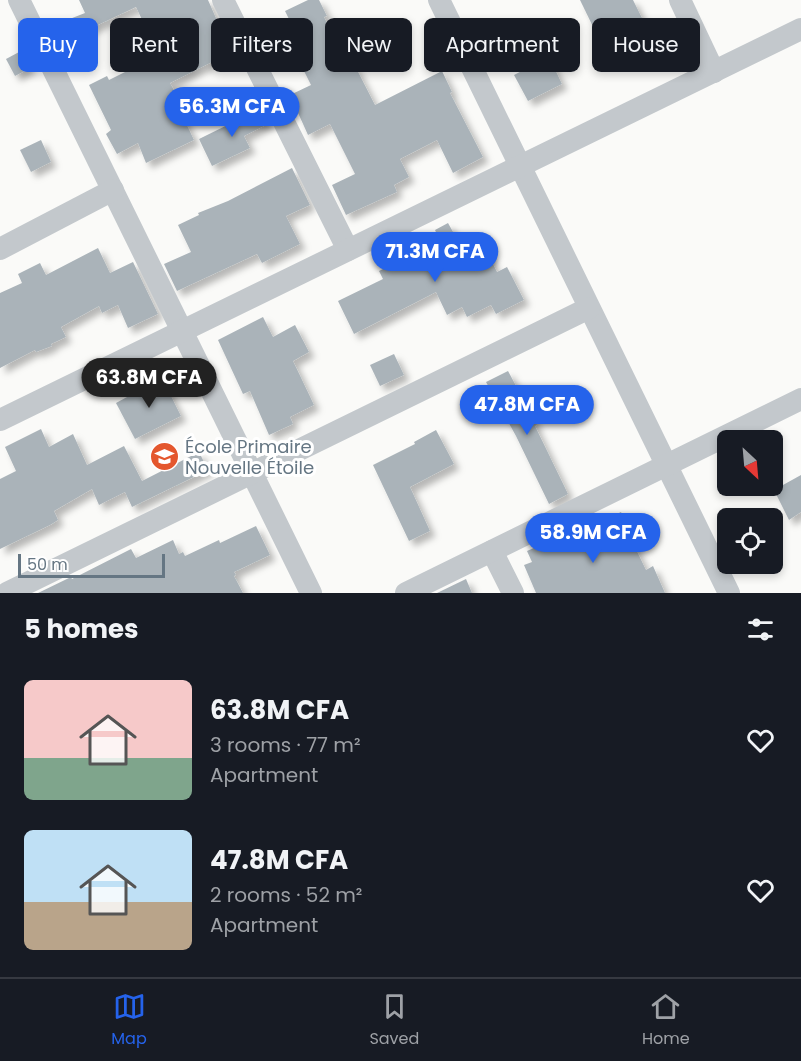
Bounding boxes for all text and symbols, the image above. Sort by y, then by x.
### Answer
chip: Buy [18,18,98,72]
chip: Rent [110,18,199,72]
chip: Filters [211,18,313,72]
chip: New [325,18,412,72]
chip: Apartment [424,18,580,72]
chip: House [592,18,700,72]
pin: 56.3M CFA [163,87,301,138]
text: 56.3M CFA [179,92,286,120]
pin: 71.3M CFA [366,232,504,283]
text: 71.3M CFA [385,237,485,265]
pin: 63.8M CFA [80,358,218,409]
text: 63.8M CFA [96,363,202,391]
pin: 47.8M CFA [458,385,596,436]
text: 47.8M CFA [474,390,580,418]
north arrow [717,430,783,496]
map controls [717,430,783,574]
place label: École Primaire Nouvelle Étoile [185,434,314,480]
school or university icon: École Primaire Nouvelle Étoile [148,441,180,473]
button: locate [717,508,783,574]
pin: 58.9M CFA [524,513,662,564]
text: 58.9M CFA [539,518,647,546]
scale bar [18,551,165,578]
text: 50 m [27,553,68,576]
text: 5 homes [24,611,139,647]
icon: filters [744,613,777,646]
text: 63.8M CFA [210,692,349,728]
icon: home [72,704,144,776]
icon: heart [744,724,777,757]
text: 3 rooms · 77 m² [210,731,361,759]
text: Apartment [210,761,318,789]
text: 47.8M CFA [210,842,348,878]
icon: home [72,854,144,926]
icon: heart [744,874,777,907]
text: 2 rooms · 52 m² [210,881,362,909]
text: Apartment [210,911,318,939]
tab: Map [111,990,147,1051]
tab: Saved [369,990,419,1051]
tab: Home [642,990,690,1051]

